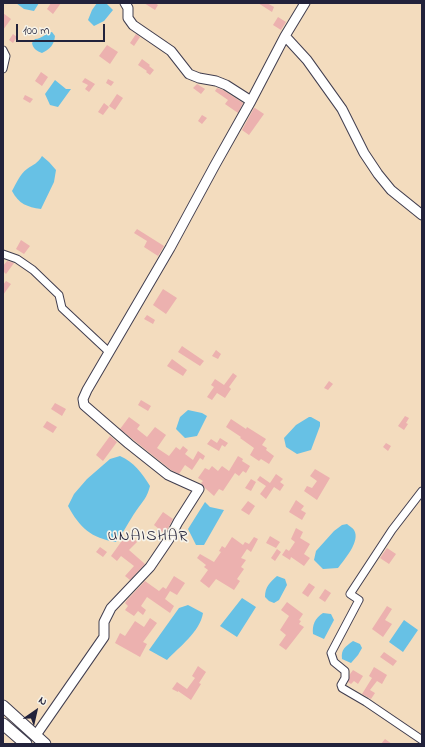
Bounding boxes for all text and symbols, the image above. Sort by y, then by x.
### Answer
scale bar [18,16,107,42]
text: 100 m [23,22,50,40]
district label: UNAISHAR [108,527,188,547]
north arrow [16,691,56,731]
text: N [35,692,50,710]

